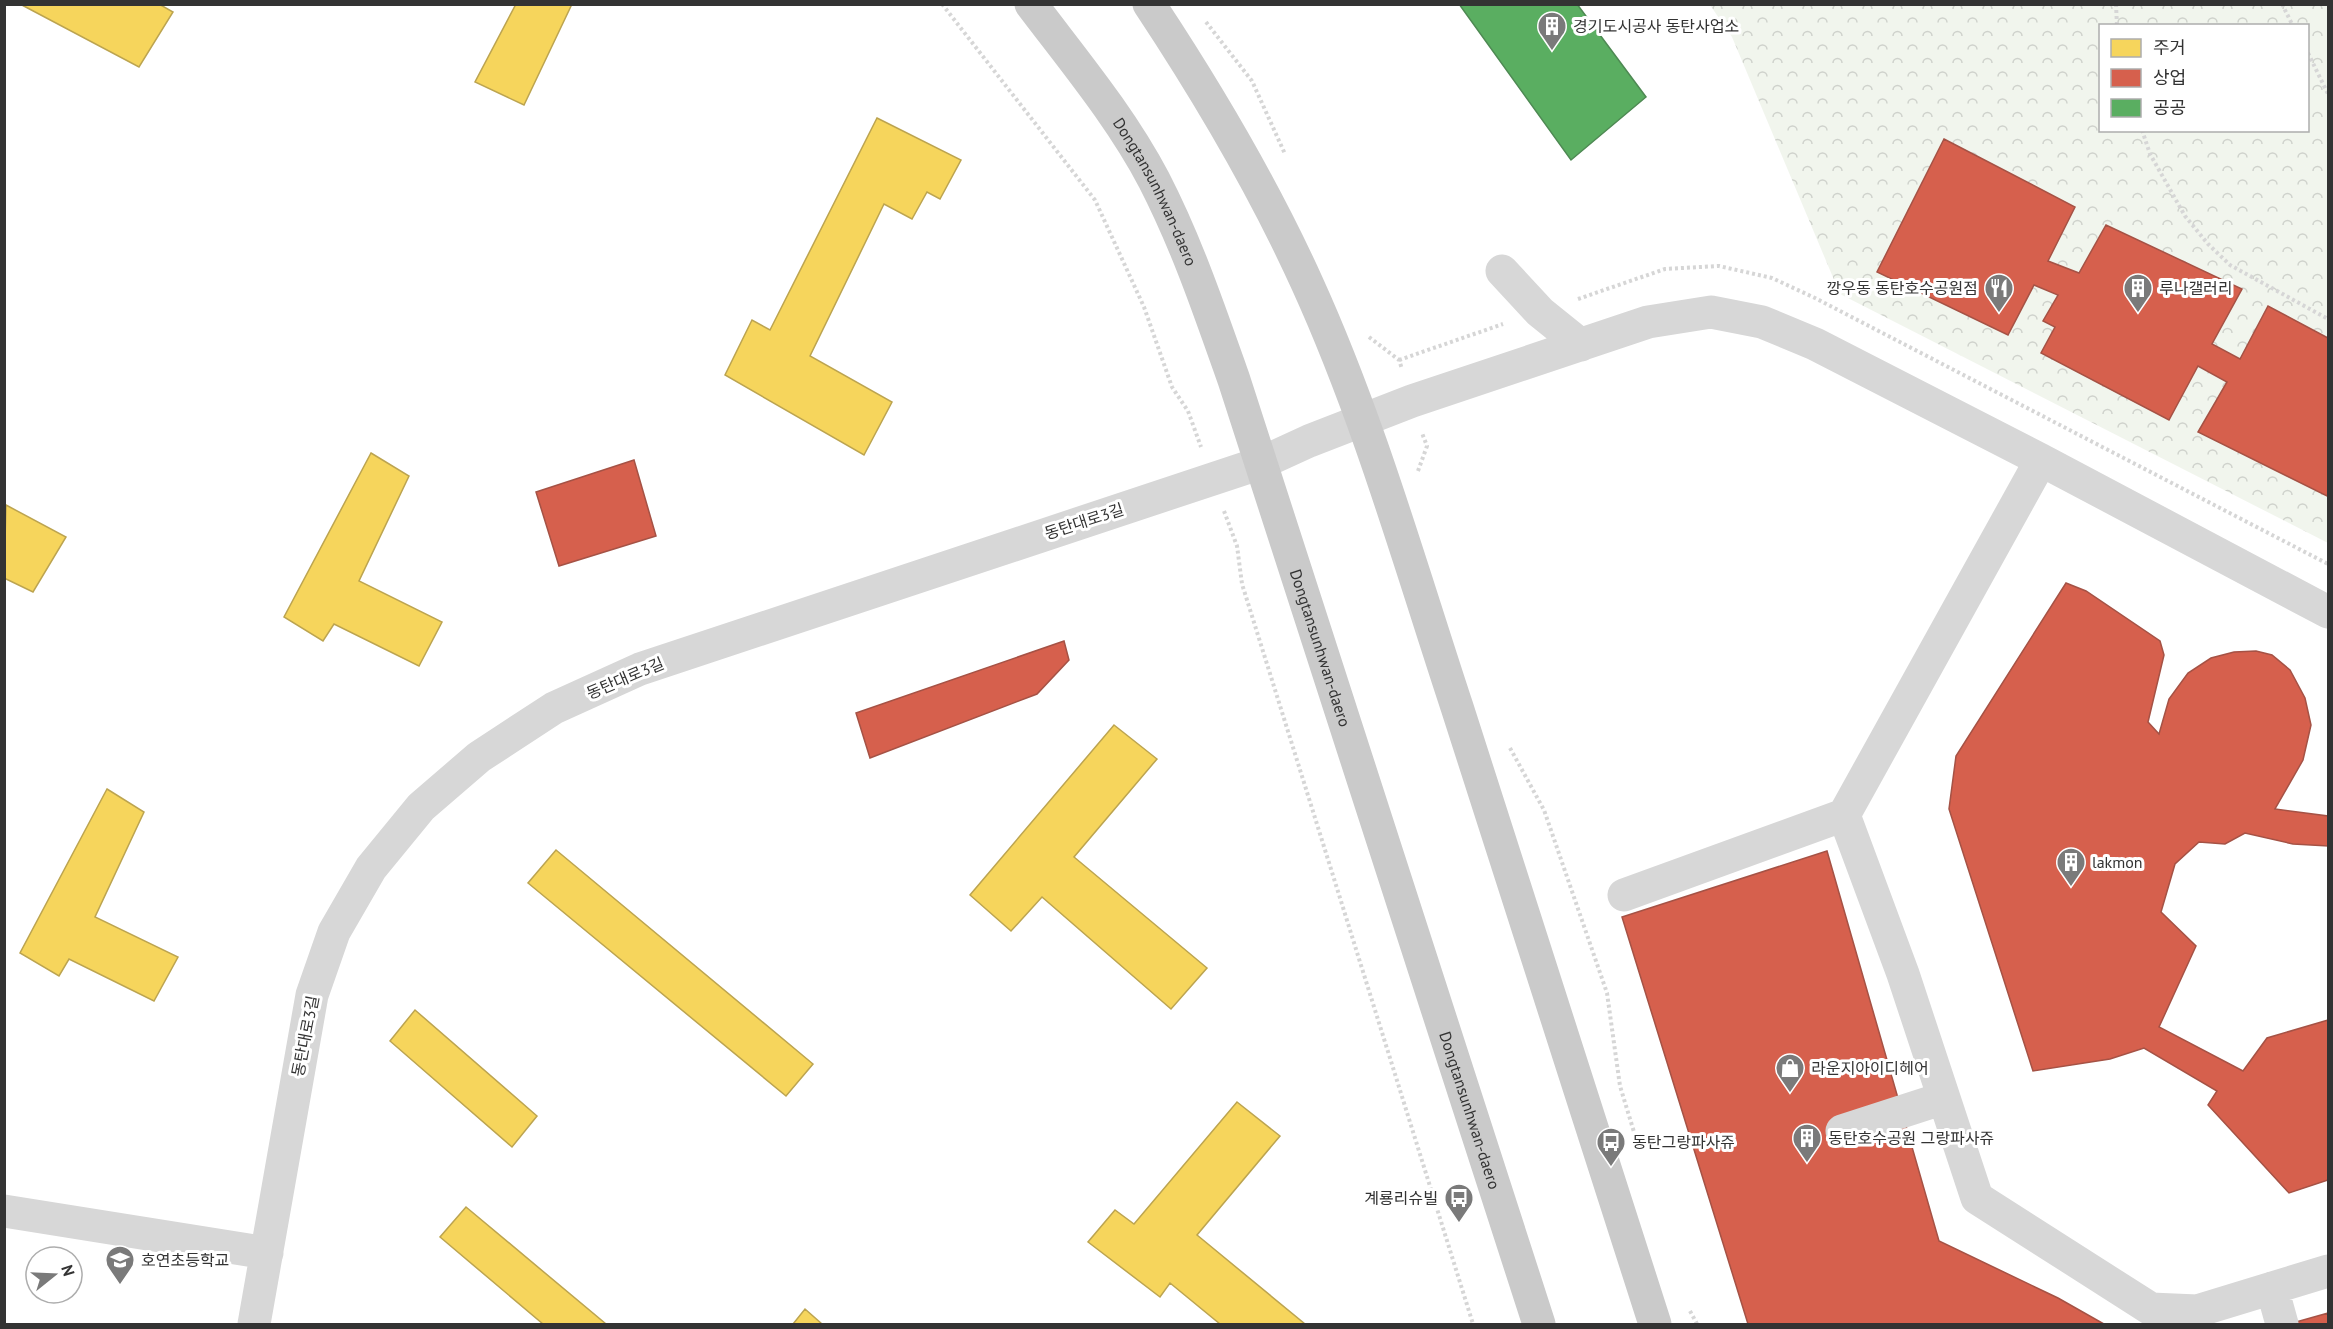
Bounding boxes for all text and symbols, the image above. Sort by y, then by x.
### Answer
building icon: 경기도시공사 동탄사업소 [1536,10,1568,52]
place label: 경기도시공사 동탄사업소 [1573,16,1739,36]
legend [2099,24,2309,132]
text: 주거 [2153,36,2186,59]
text: 상업 [2153,66,2186,89]
text: 공공 [2153,96,2186,119]
street label: Dongtansunhwan-daero [1109,114,1201,269]
restaurant icon: 깡우동 동탄호수공원점 [1983,272,2015,314]
building icon: 루나갤러리 [2122,272,2154,314]
place label: 깡우동 동탄호수공원점 [1827,278,1978,298]
place label: 루나갤러리 [2159,278,2233,298]
street label: 동탄대로3길 [1042,499,1126,543]
street label: Dongtansunhwan-daero [1286,567,1355,729]
street label: 동탄대로3길 [583,653,667,703]
building icon: lakmon [2055,846,2087,888]
place label: lakmon [2092,852,2143,872]
street label: 동탄대로3길 [287,994,323,1078]
street label: Dongtansunhwan-daero [1435,1029,1505,1192]
shop icon: 라운지아이디헤어 [1774,1052,1806,1094]
place label: 라운지아이디헤어 [1811,1058,1929,1078]
building icon: 동탄호수공원 그랑파사쥬 [1791,1122,1823,1164]
bus stop icon: 동탄그랑파사쥬 [1595,1126,1627,1168]
place label: 동탄호수공원 그랑파사쥬 [1828,1128,1994,1148]
place label: 동탄그랑파사쥬 [1632,1132,1735,1152]
bus stop icon: 계룡리슈빌 [1443,1182,1475,1224]
place label: 계룡리슈빌 [1364,1188,1438,1208]
school or university icon: 호연초등학교 [104,1244,136,1286]
north arrow [24,1245,84,1305]
place label: 호연초등학교 [141,1250,229,1270]
text: N [57,1262,79,1278]

